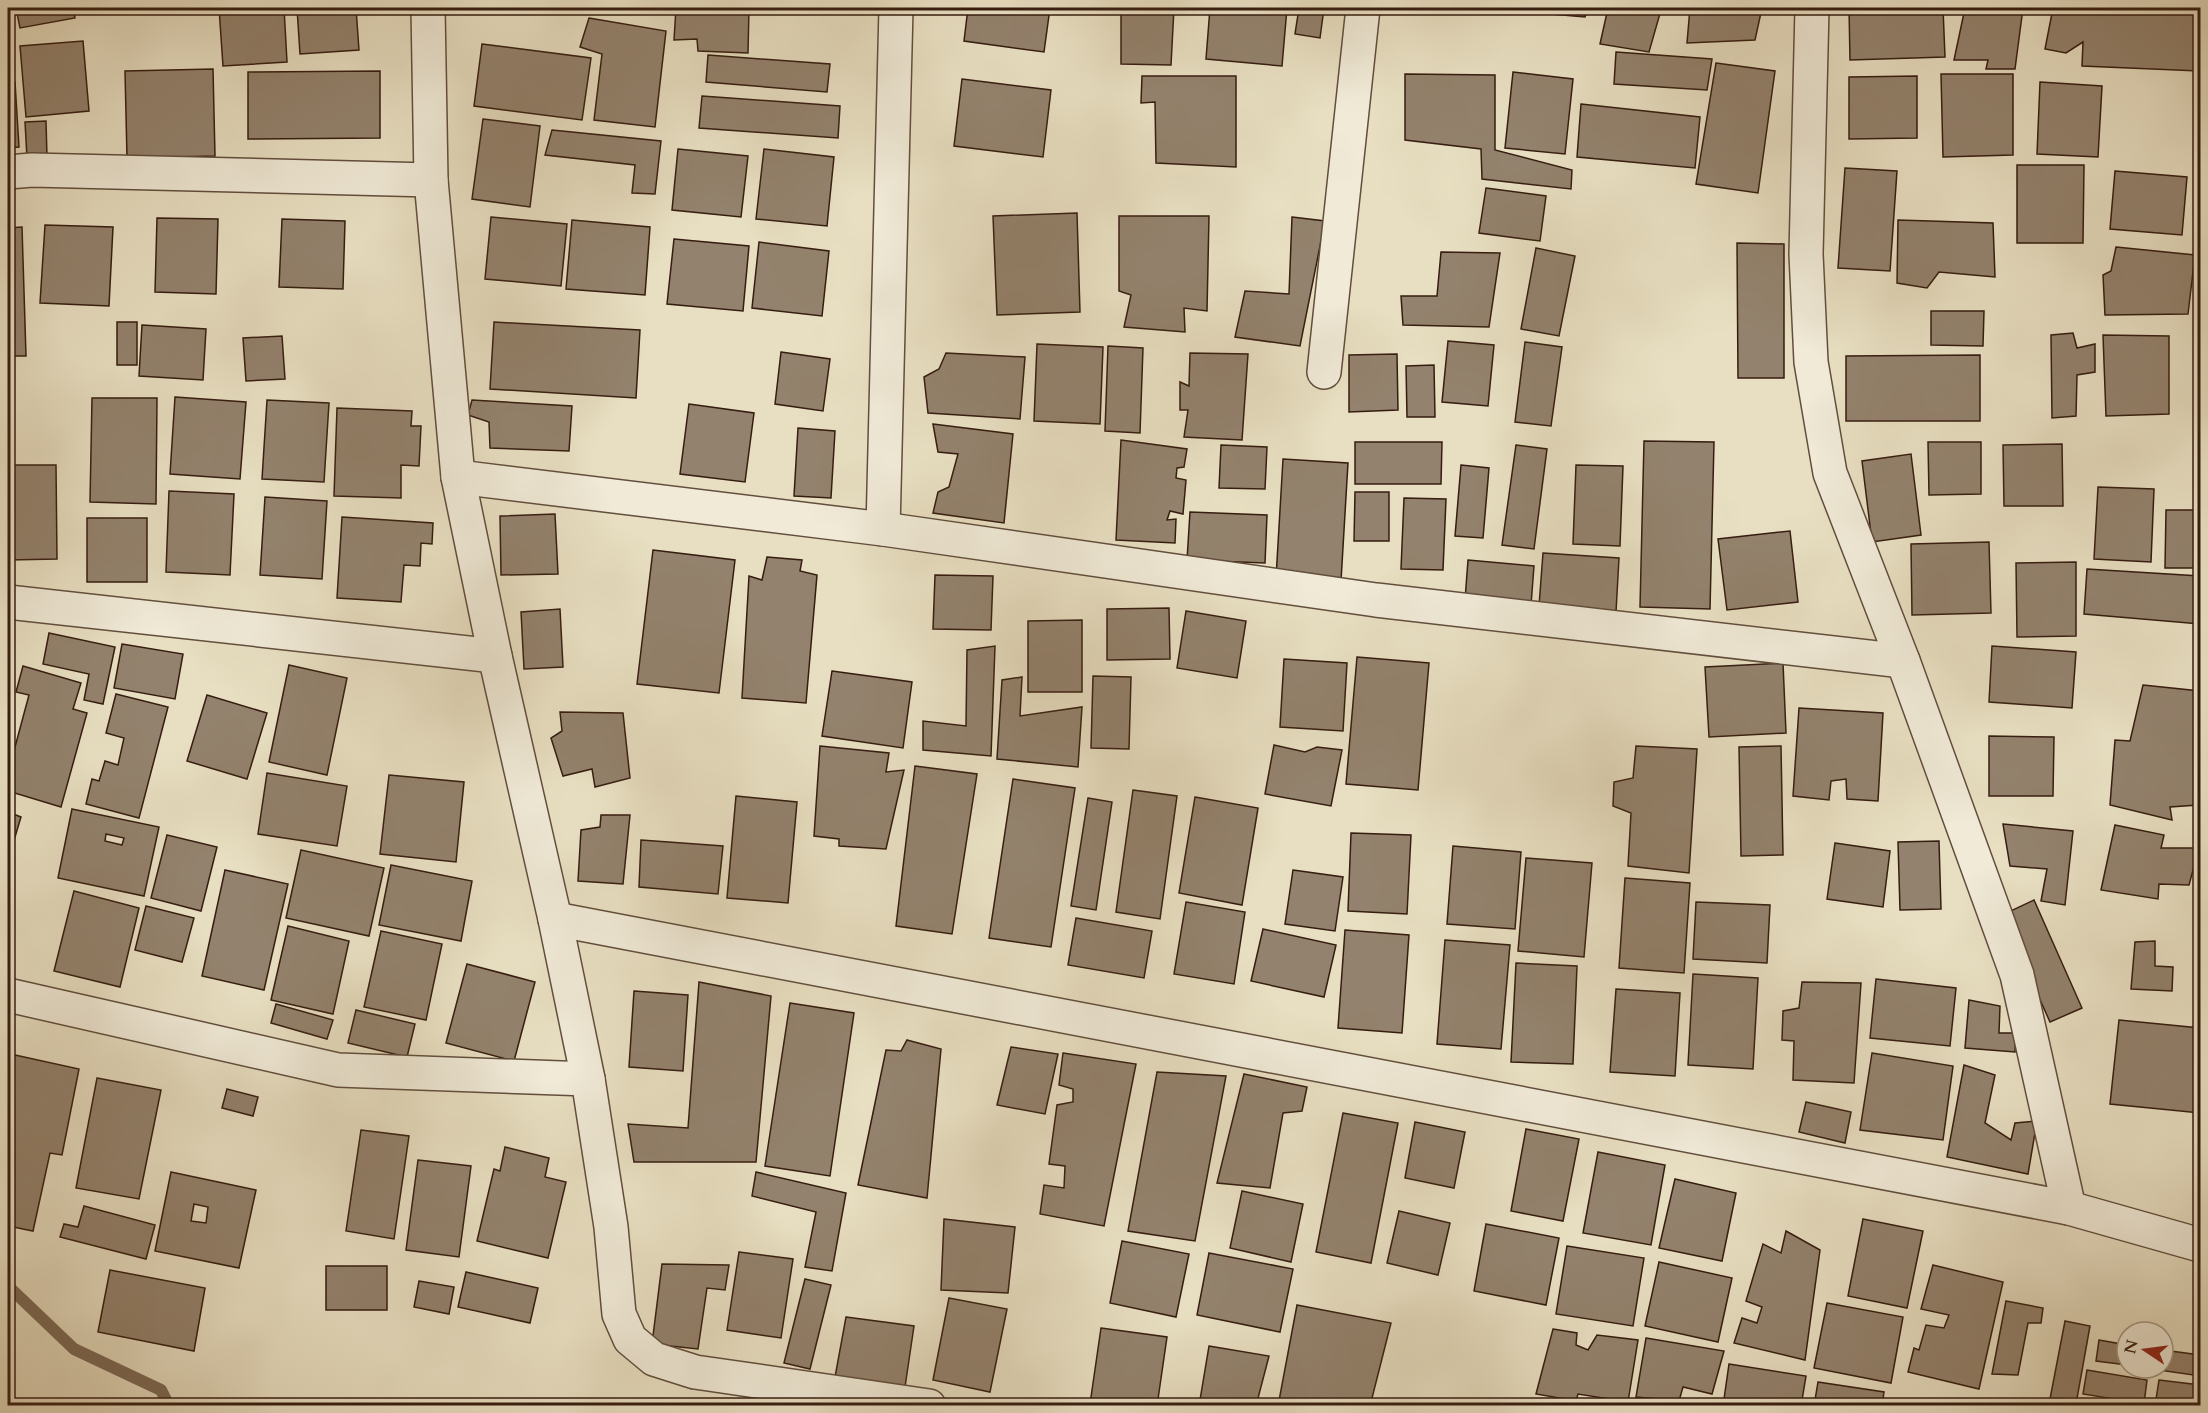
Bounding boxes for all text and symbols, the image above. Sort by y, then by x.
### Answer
north arrow [2115,1320,2175,1380]
text: N [2119,1338,2144,1356]

